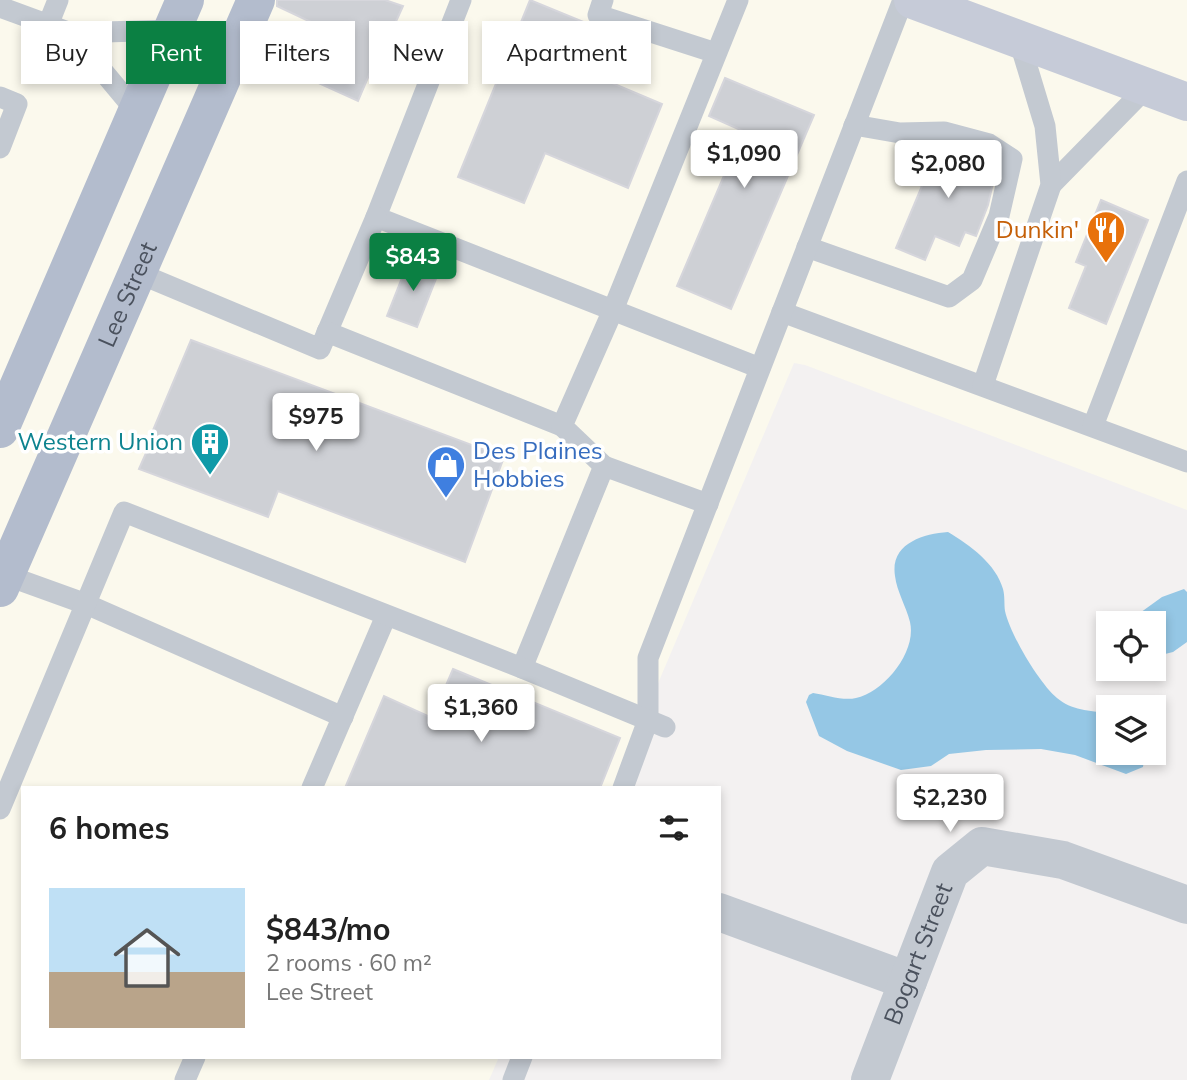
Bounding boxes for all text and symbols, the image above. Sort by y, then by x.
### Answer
chip: Buy [21,21,112,84]
chip: Rent [126,21,226,84]
chip: Filters [240,21,355,84]
chip: New [369,21,468,84]
chip: Apartment [482,21,651,84]
pin: $1,090 [687,130,801,190]
text: $1,090 [707,138,781,167]
pin: $2,080 [891,140,1005,200]
text: $2,080 [911,148,985,177]
restaurant icon: Dunkin' [1085,209,1127,264]
place label: Dunkin' [996,214,1079,244]
pin: $843 [372,233,454,293]
street label: Lee Street [91,237,163,351]
text: $843 [385,241,441,270]
pin: $975 [275,393,357,453]
text: $975 [288,401,344,430]
building icon: Western Union [189,421,231,476]
place label: Western Union [17,426,183,456]
place label: Des Plaines Hobbies [473,435,603,493]
shop icon: Des Plaines Hobbies [425,444,467,499]
map controls [1096,611,1166,765]
button: locate [1096,611,1166,681]
pin: $1,360 [424,684,538,744]
text: $1,360 [444,692,518,721]
button: layers [1096,695,1166,765]
pin: $2,230 [893,774,1007,834]
text: $2,230 [913,782,987,811]
text: 6 homes [49,809,170,847]
icon: filters [655,809,693,847]
street label: Bogart Street [877,879,958,1029]
text: $843/mo [266,910,390,948]
icon: home [105,916,189,1000]
text: 2 rooms · 60 m² [266,948,432,977]
text: Lee Street [266,977,373,1006]

